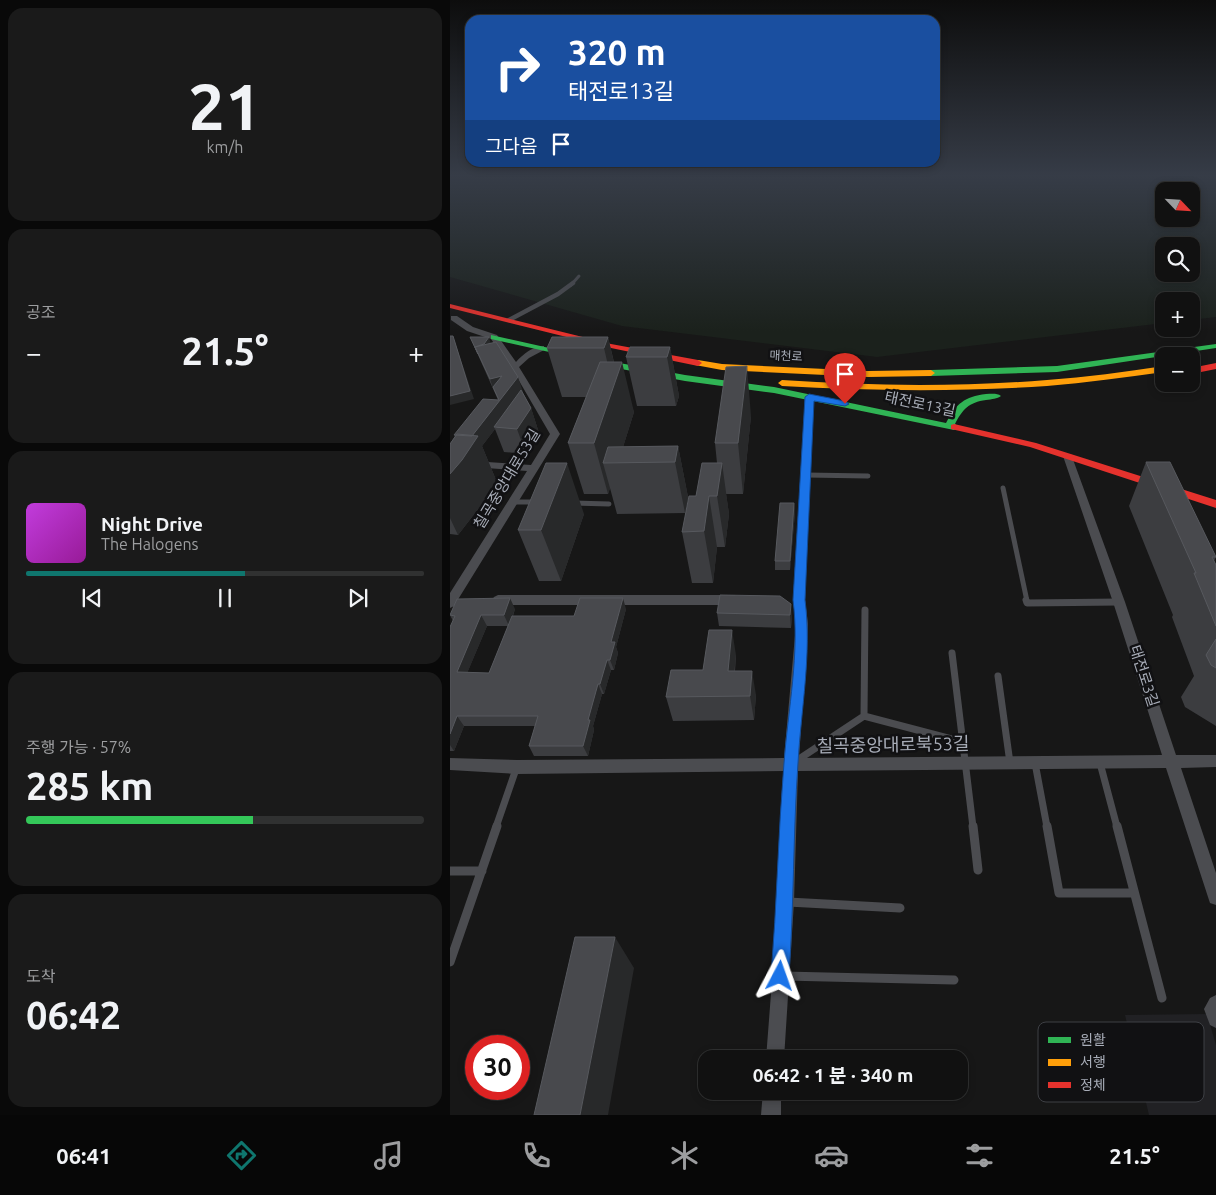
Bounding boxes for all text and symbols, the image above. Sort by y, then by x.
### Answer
text: 320 m [568,32,666,72]
icon: right [485,35,550,100]
text: 21 [188,69,262,142]
text: 태전로13길 [568,78,674,103]
icon: arrive [547,130,575,158]
text: 그다음 [485,135,537,157]
text: km/h [207,138,243,156]
north arrow [1155,182,1200,228]
map controls [1155,182,1200,392]
button: search [1155,237,1200,282]
button: + [1155,292,1200,337]
text: 공조 [26,303,55,321]
text: 21.5° [181,330,269,372]
text: − [26,337,42,368]
text: + [408,337,424,368]
button: − [1155,347,1200,392]
street label: 매천로 [769,348,803,363]
pin [824,353,866,404]
icon: arrive [831,360,859,388]
street label: 태전로13길 [883,388,957,419]
street label: 칠곡중앙대로53길 [470,426,543,532]
text: Night Drive [101,513,203,535]
text: The Halogens [101,535,199,553]
icon: previous [78,584,106,612]
icon: pause [211,584,239,612]
icon: next [344,584,372,612]
street label: 태전로3길 [1127,643,1162,709]
street label: 칠곡중앙대로북53길 [816,733,970,755]
text: 주행 가능 · 57% [26,738,131,756]
text: 285 km [26,765,153,807]
position arrow [753,949,805,1001]
text: 도착 [26,967,55,985]
text: 06:42 [26,994,121,1036]
legend [1038,1022,1204,1102]
text: 원활 [1080,1032,1106,1048]
speed limit sign: 30 [465,1035,530,1100]
text: 서행 [1080,1054,1106,1070]
text: 06:42 · 1 분 · 340 m [753,1064,913,1086]
text: 정체 [1080,1077,1106,1093]
icon: directions [224,1138,259,1173]
icon: music [371,1138,406,1173]
icon: phone [519,1138,554,1173]
icon: climate [667,1138,702,1173]
icon: car [814,1138,849,1173]
icon: filters [962,1138,997,1173]
text: 06:41 [56,1143,111,1168]
text: 21.5° [1109,1143,1160,1168]

